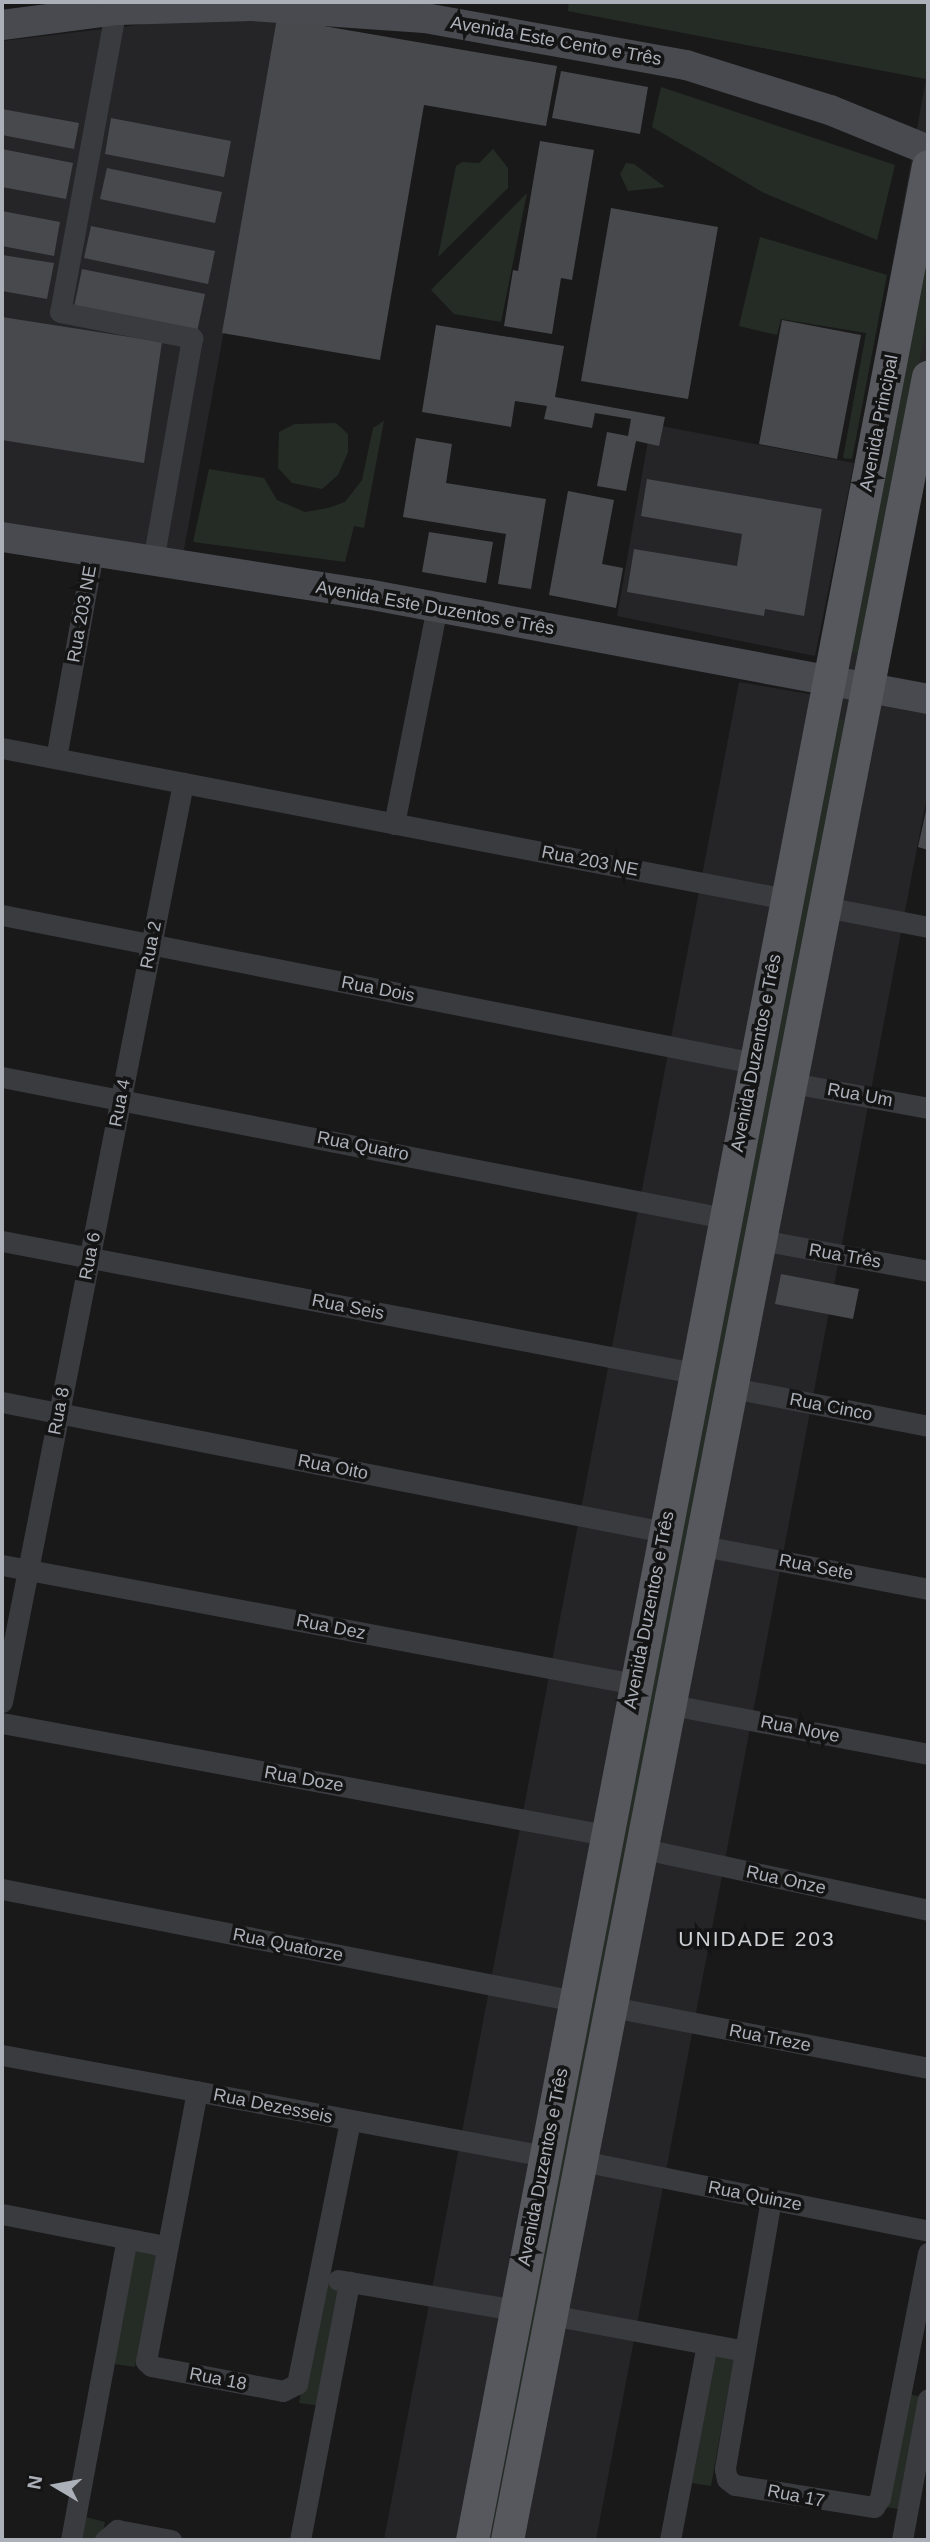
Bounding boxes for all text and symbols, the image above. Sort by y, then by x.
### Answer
street label: Avenida Este Cento e Três [449,12,663,70]
street label: Avenida Principal [855,353,903,493]
street label: Rua 203 NE [63,564,101,664]
street label: Avenida Este Duzentos e Três [314,576,556,640]
street label: Rua 203 NE [540,841,640,881]
street label: Rua 2 [136,919,166,971]
street label: Avenida Duzentos e Três [726,952,786,1154]
street label: Rua Dois [340,971,416,1007]
street label: Rua 4 [105,1077,135,1129]
street label: Rua Um [826,1079,894,1111]
street label: Rua Quatro [315,1127,411,1165]
street label: Rua 6 [75,1230,105,1282]
street label: Rua Três [807,1239,883,1273]
street label: Rua Seis [310,1289,386,1325]
street label: Rua 8 [44,1385,74,1437]
street label: Rua Cinco [788,1388,874,1426]
street label: Rua Oito [296,1450,370,1484]
street label: Avenida Duzentos e Três [619,1509,679,1711]
street label: Rua Sete [777,1549,855,1585]
street label: Rua Dez [295,1610,367,1644]
street label: Rua Nove [759,1711,841,1747]
street label: Rua Doze [263,1761,345,1797]
street label: Rua Onze [744,1861,828,1899]
street label: Rua Quatorze [231,1924,345,1966]
district label: UNIDADE 203 [680,1926,834,1952]
street label: Rua Treze [727,2019,813,2057]
street label: Avenida Duzentos e Três [513,2066,573,2268]
street label: Rua Dezesseis [212,2084,334,2128]
street label: Rua Quinze [706,2176,804,2216]
street label: Rua 18 [187,2363,249,2395]
north arrow [21,2451,91,2521]
text: N [23,2474,46,2491]
street label: Rua 17 [765,2480,827,2512]

